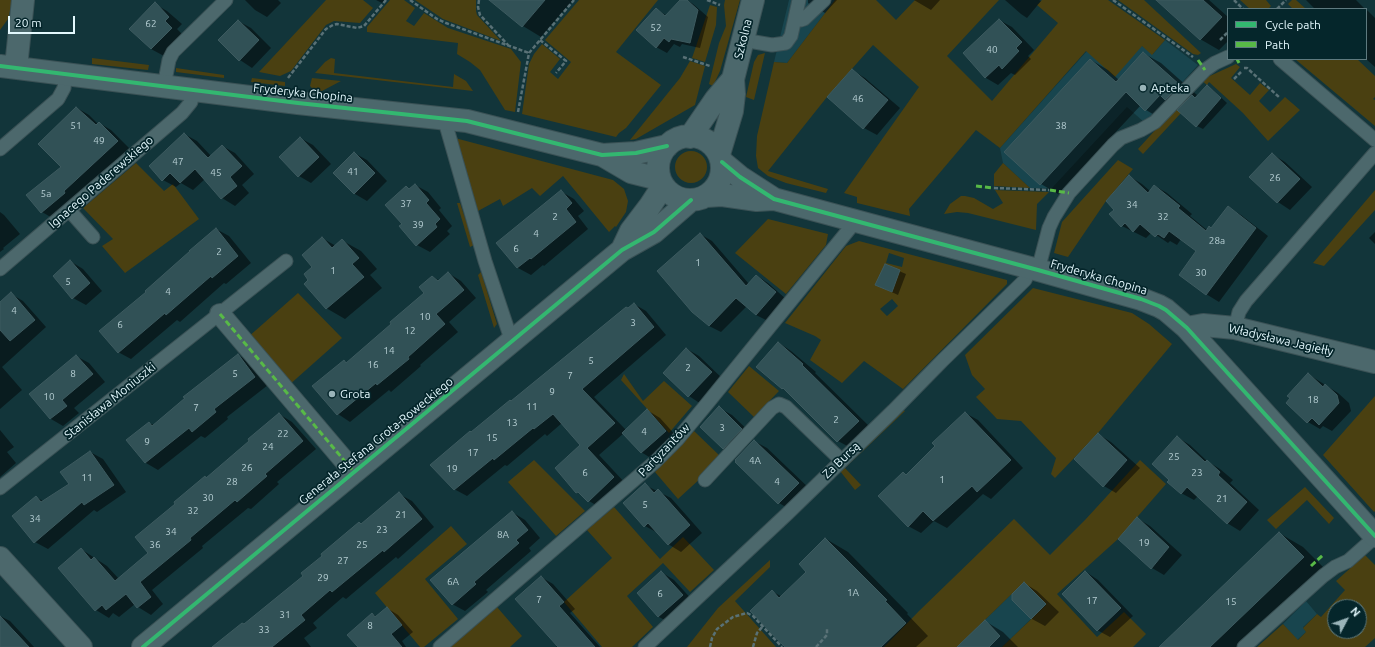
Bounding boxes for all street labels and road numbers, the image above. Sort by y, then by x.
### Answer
street label: Szkolna [731,17,755,61]
street label: Fryderyka Chopina [252,81,354,105]
street label: Ignacego Paderewskiego [46,133,156,231]
street label: Fryderyka Chopina [1049,256,1149,298]
street label: Władysława Jagiełły [1227,321,1335,359]
street label: Stanisława Moniuszki [61,360,159,442]
street label: Generała Stefana Grota-Roweckiego [296,374,456,508]
street label: Partyzantów [635,421,693,479]
street label: Za Bursą [819,439,863,481]

